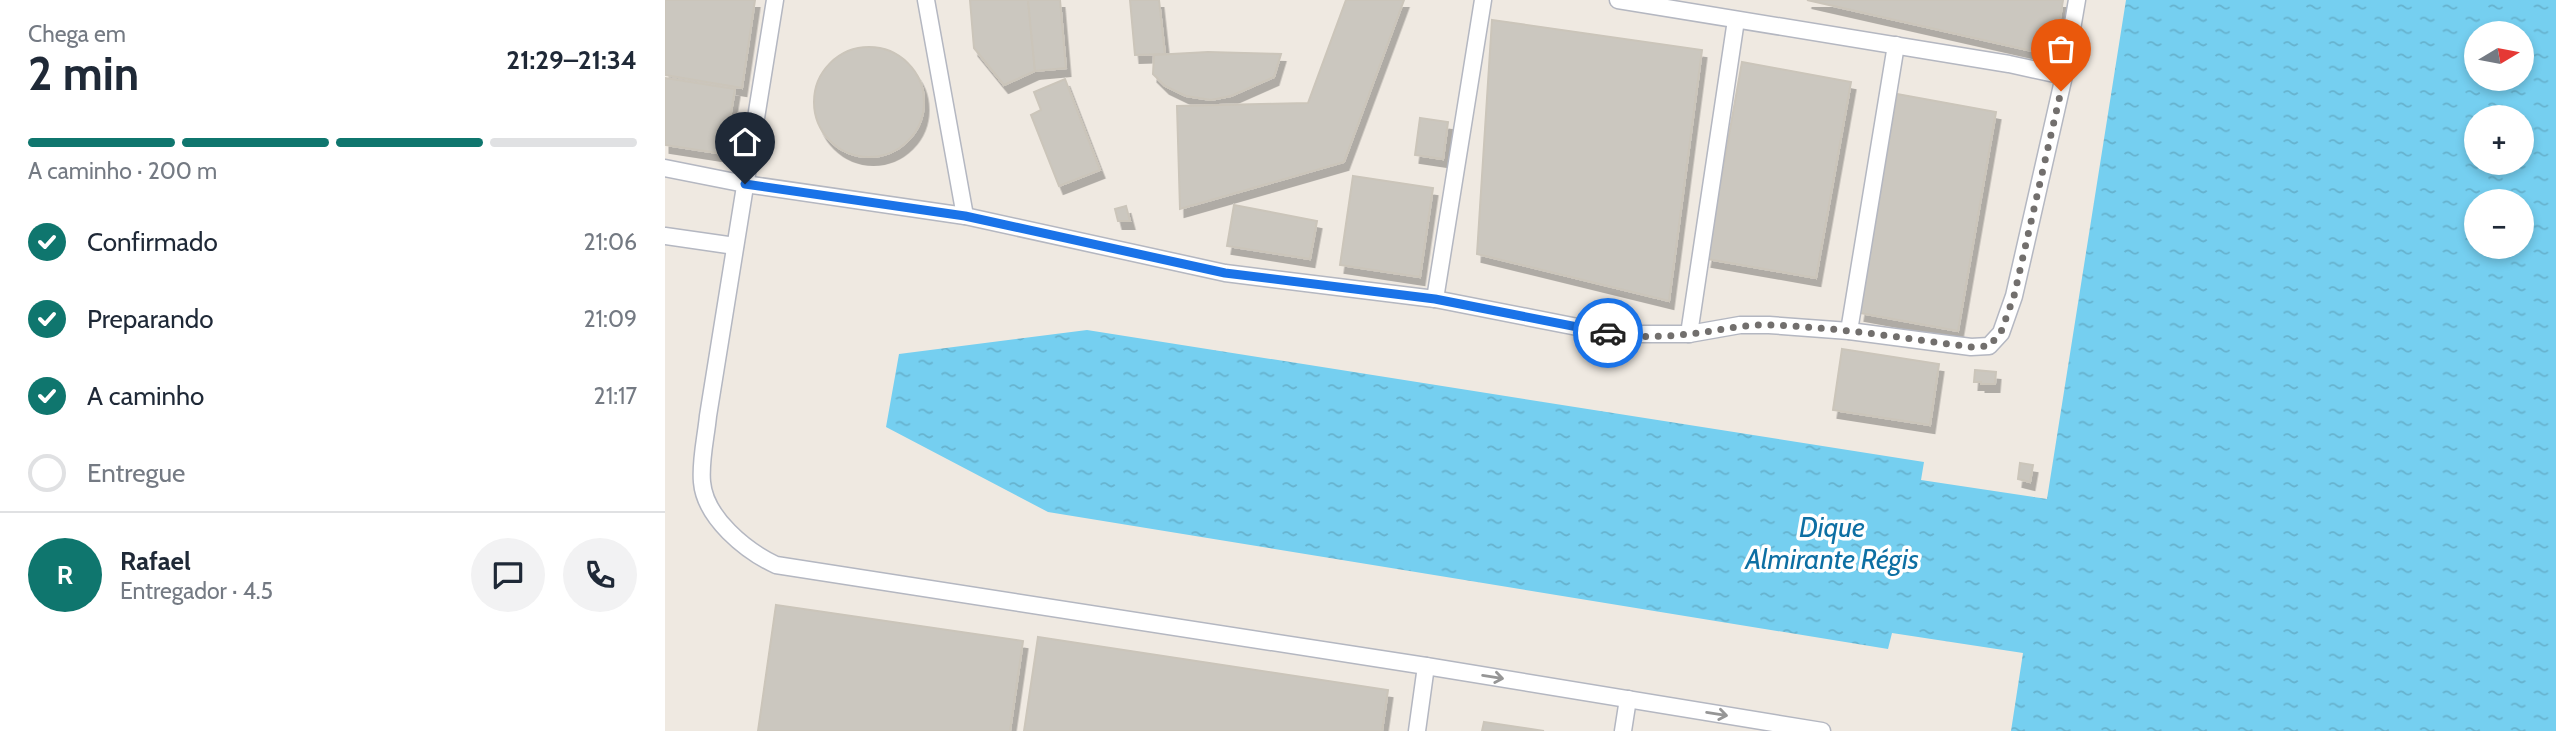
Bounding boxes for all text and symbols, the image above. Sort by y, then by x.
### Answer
pin [2031,19,2091,91]
text: Chega em [28,20,126,48]
north arrow [2464,21,2534,91]
map controls [2464,21,2534,259]
icon: bag [2042,30,2080,68]
text: 21:29–21:34 [506,44,637,76]
text: 2 min [28,46,139,102]
button: + [2464,105,2534,175]
pin [715,112,775,184]
icon: home [726,123,764,161]
text: A caminho · 200 m [28,157,217,185]
button: − [2464,189,2534,259]
icon: check [28,223,66,261]
text: Confirmado [87,226,218,258]
text: 21:06 [584,228,637,256]
courier [1573,298,1643,368]
icon: check [28,300,66,338]
text: Preparando [87,303,214,335]
text: 21:09 [584,305,637,333]
icon: car [1589,314,1627,352]
icon: check [28,377,66,415]
text: A caminho [87,380,204,412]
text: 21:17 [594,382,637,410]
text: Entregue [87,457,185,489]
water label: Dique Almirante Régis [1743,510,1919,576]
button: chat [471,538,545,612]
button: phone [563,538,637,612]
text: Rafael [120,545,191,577]
text: R [57,559,73,591]
text: Entregador · 4.5 [120,577,273,605]
one-way arrow [1481,671,1504,684]
one-way arrow [1705,708,1728,721]

